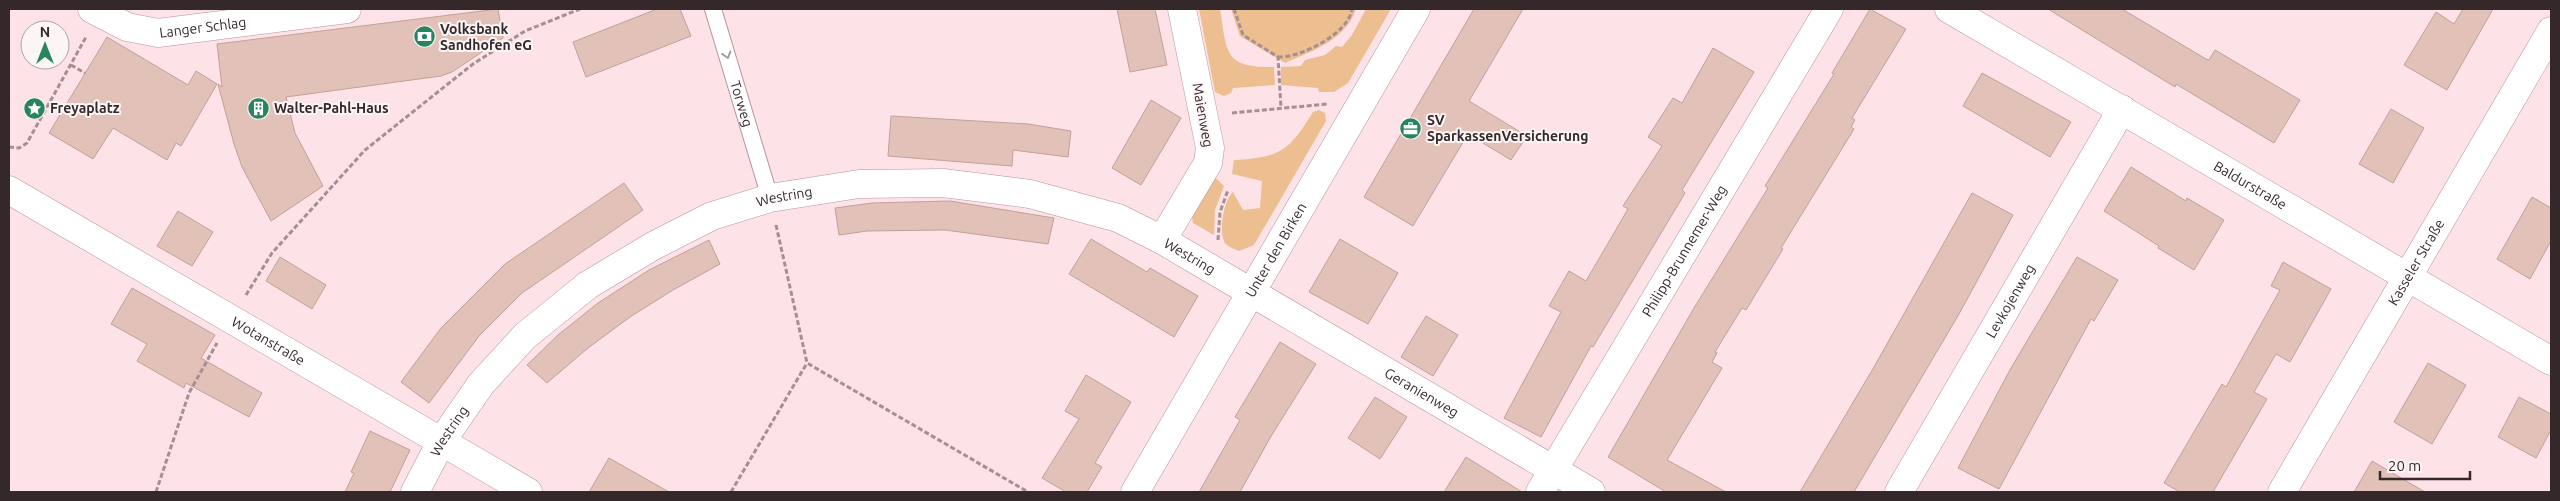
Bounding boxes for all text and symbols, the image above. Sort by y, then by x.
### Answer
street label: Langer Schlag [158,14,247,41]
north arrow [20,20,70,70]
place label: Volksbank Sandhofen eG [440,21,532,53]
text: N [40,24,50,40]
bank icon: Volksbank Sandhofen eG [412,25,436,49]
one-way arrow [722,51,732,59]
street label: Torweg [727,79,756,129]
street label: Maienweg [1189,82,1217,148]
place icon: Freyaplatz [22,96,46,120]
building icon: Walter-Pahl-Haus [246,96,270,120]
place label: Freyaplatz [50,100,120,116]
place label: Walter-Pahl-Haus [274,100,389,116]
place label: SV SparkassenVersicherung [1427,112,1588,144]
office icon: SV SparkassenVersicherung [1399,116,1423,140]
street label: Baldurstraße [2211,158,2290,213]
street label: Philipp-Brunnemer-Weg [1639,182,1730,320]
street label: Westring [754,183,813,210]
street label: Unter den Birken [1242,200,1310,300]
street label: Kasseler Straße [2385,216,2447,308]
street label: Westring [1161,235,1218,278]
street label: Levkojenweg [1983,261,2038,341]
street label: Wotanstraße [229,313,308,368]
street label: Geranienweg [1382,365,1462,420]
street label: Westring [427,403,471,459]
scale bar [2380,448,2470,480]
text: 20 m [2388,457,2421,474]

